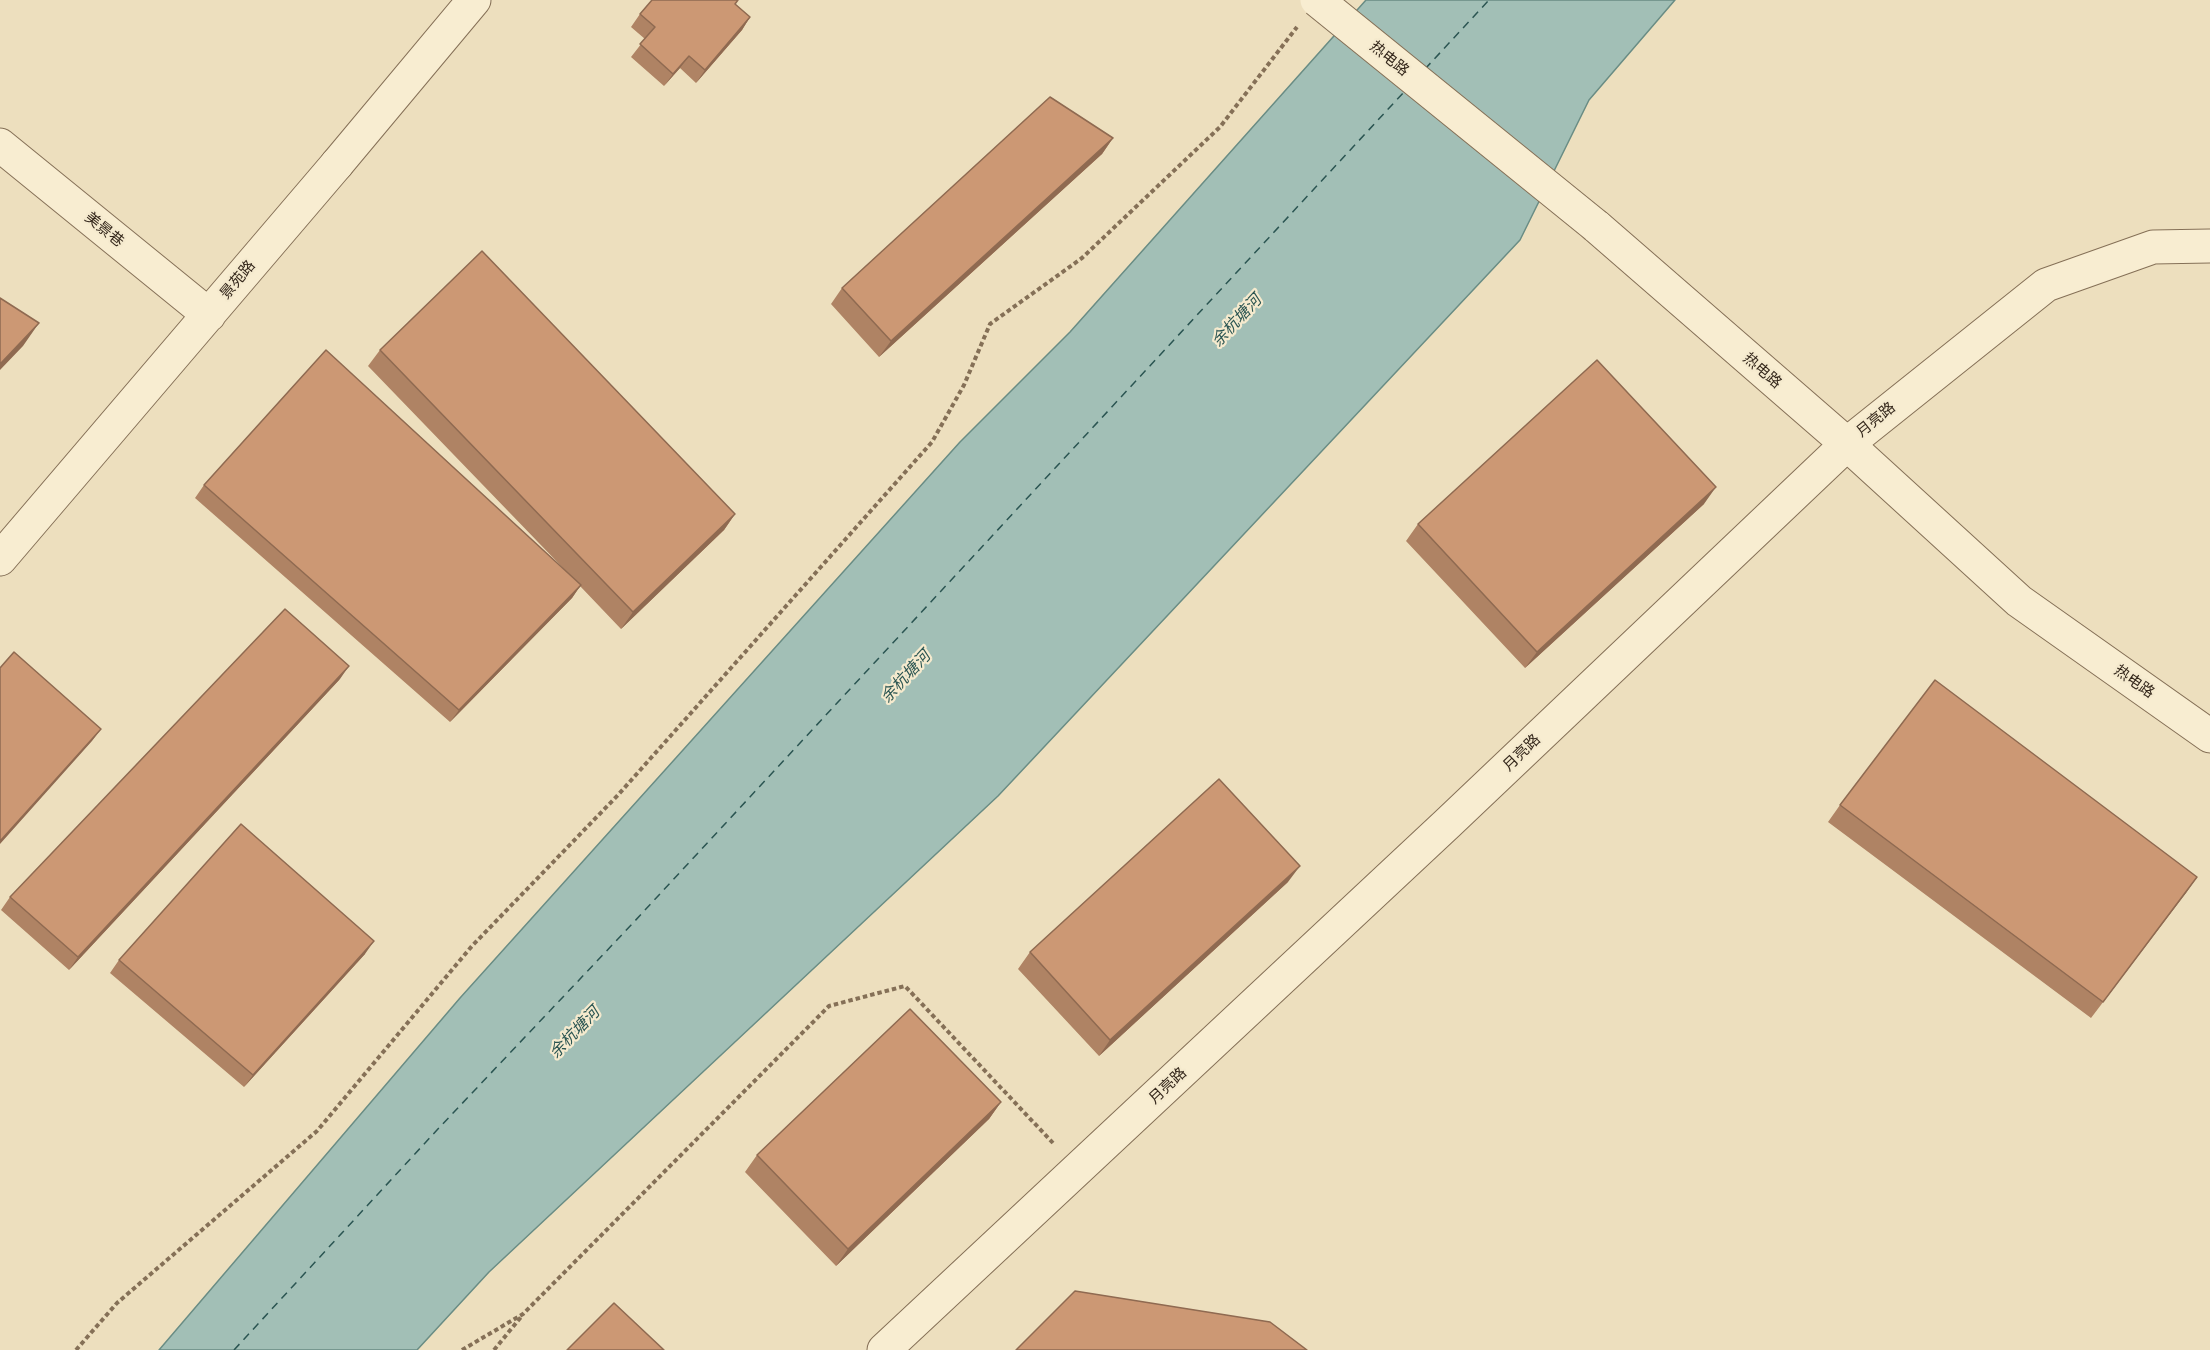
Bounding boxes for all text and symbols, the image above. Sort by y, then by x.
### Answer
street label: 热电路 [1366,38,1412,80]
street label: 美景巷 [81,209,127,251]
street label: 景苑路 [217,257,259,303]
water label: 余杭塘河 [1208,291,1266,351]
street label: 热电路 [1739,349,1785,393]
street label: 月亮路 [1853,399,1899,441]
water label: 余杭塘河 [877,647,935,707]
street label: 热电路 [2110,662,2158,702]
street label: 月亮路 [1500,731,1544,775]
water label: 余杭塘河 [546,1003,604,1063]
street label: 月亮路 [1145,1064,1191,1108]

